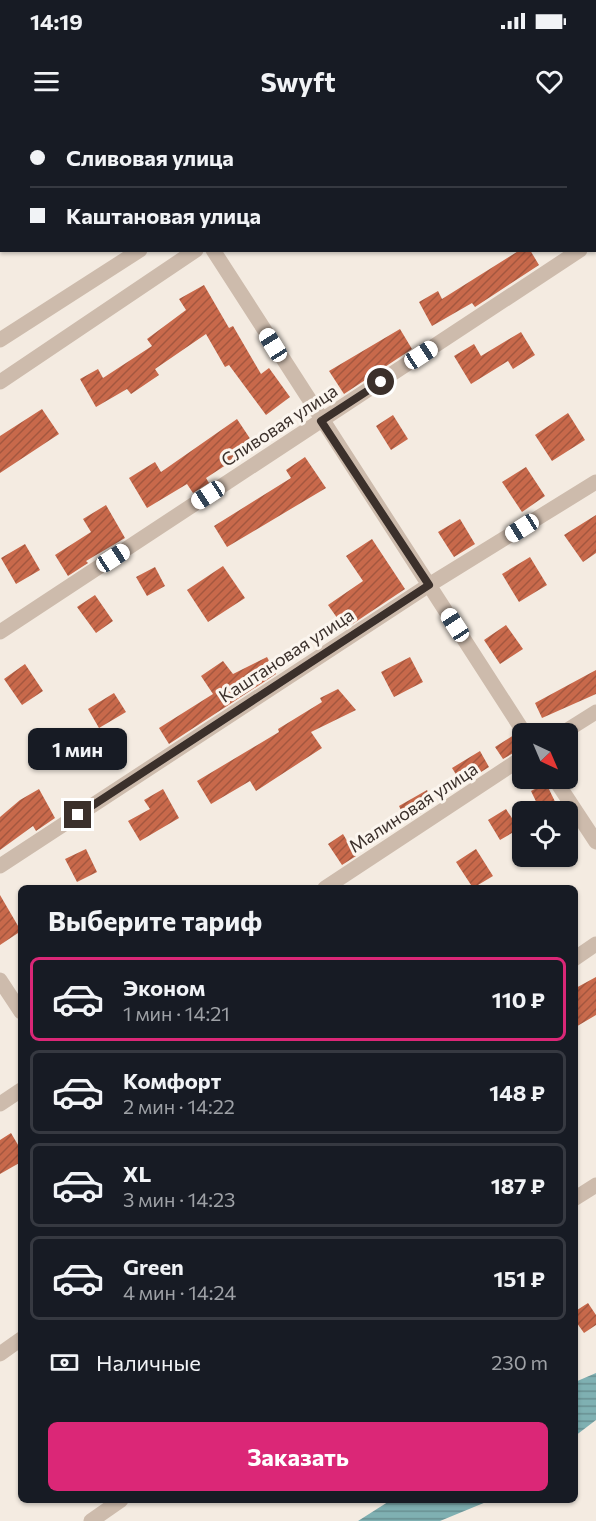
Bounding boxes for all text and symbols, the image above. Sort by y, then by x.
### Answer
text: 14:19 [30,8,83,35]
icon: menu [30,65,63,98]
text: Swyft [260,65,336,98]
icon: heart [533,65,566,98]
text: Сливовая улица [66,144,234,171]
text: Каштановая улица [66,202,261,229]
car [256,325,290,365]
car [401,338,441,372]
route start [367,368,394,395]
street label: Сливовая улица [217,379,341,471]
car [188,478,228,512]
car [502,511,542,545]
car [93,541,133,575]
street label: Каштановая улица [215,603,357,707]
car [438,605,472,645]
north arrow [512,723,578,789]
map controls [512,723,578,867]
callout: 1 мин [28,728,128,770]
text: 1 мин [52,737,103,761]
street label: Малиновая улица [344,757,482,857]
route end [64,801,91,828]
button: locate [512,801,578,867]
text: Выберите тариф [48,904,262,937]
icon: car [51,972,105,1026]
text: Эконом [123,974,205,1001]
text: 110 ₽ [492,986,545,1013]
text: 1 мин · 14:21 [123,1001,230,1025]
icon: car [51,1065,105,1119]
text: Комфорт [123,1067,221,1094]
text: 148 ₽ [489,1079,545,1106]
text: 2 мин · 14:22 [123,1094,235,1118]
icon: car [51,1158,105,1212]
text: XL [123,1160,151,1187]
text: 187 ₽ [491,1172,545,1199]
text: 3 мин · 14:23 [123,1187,236,1211]
icon: car [51,1251,105,1305]
text: Green [123,1253,184,1280]
text: 151 ₽ [494,1265,545,1292]
text: 4 мин · 14:24 [123,1280,236,1304]
icon: cash [48,1346,81,1379]
text: Наличные [96,1349,201,1376]
text: 230 m [491,1350,548,1374]
button: Заказать [48,1422,548,1491]

